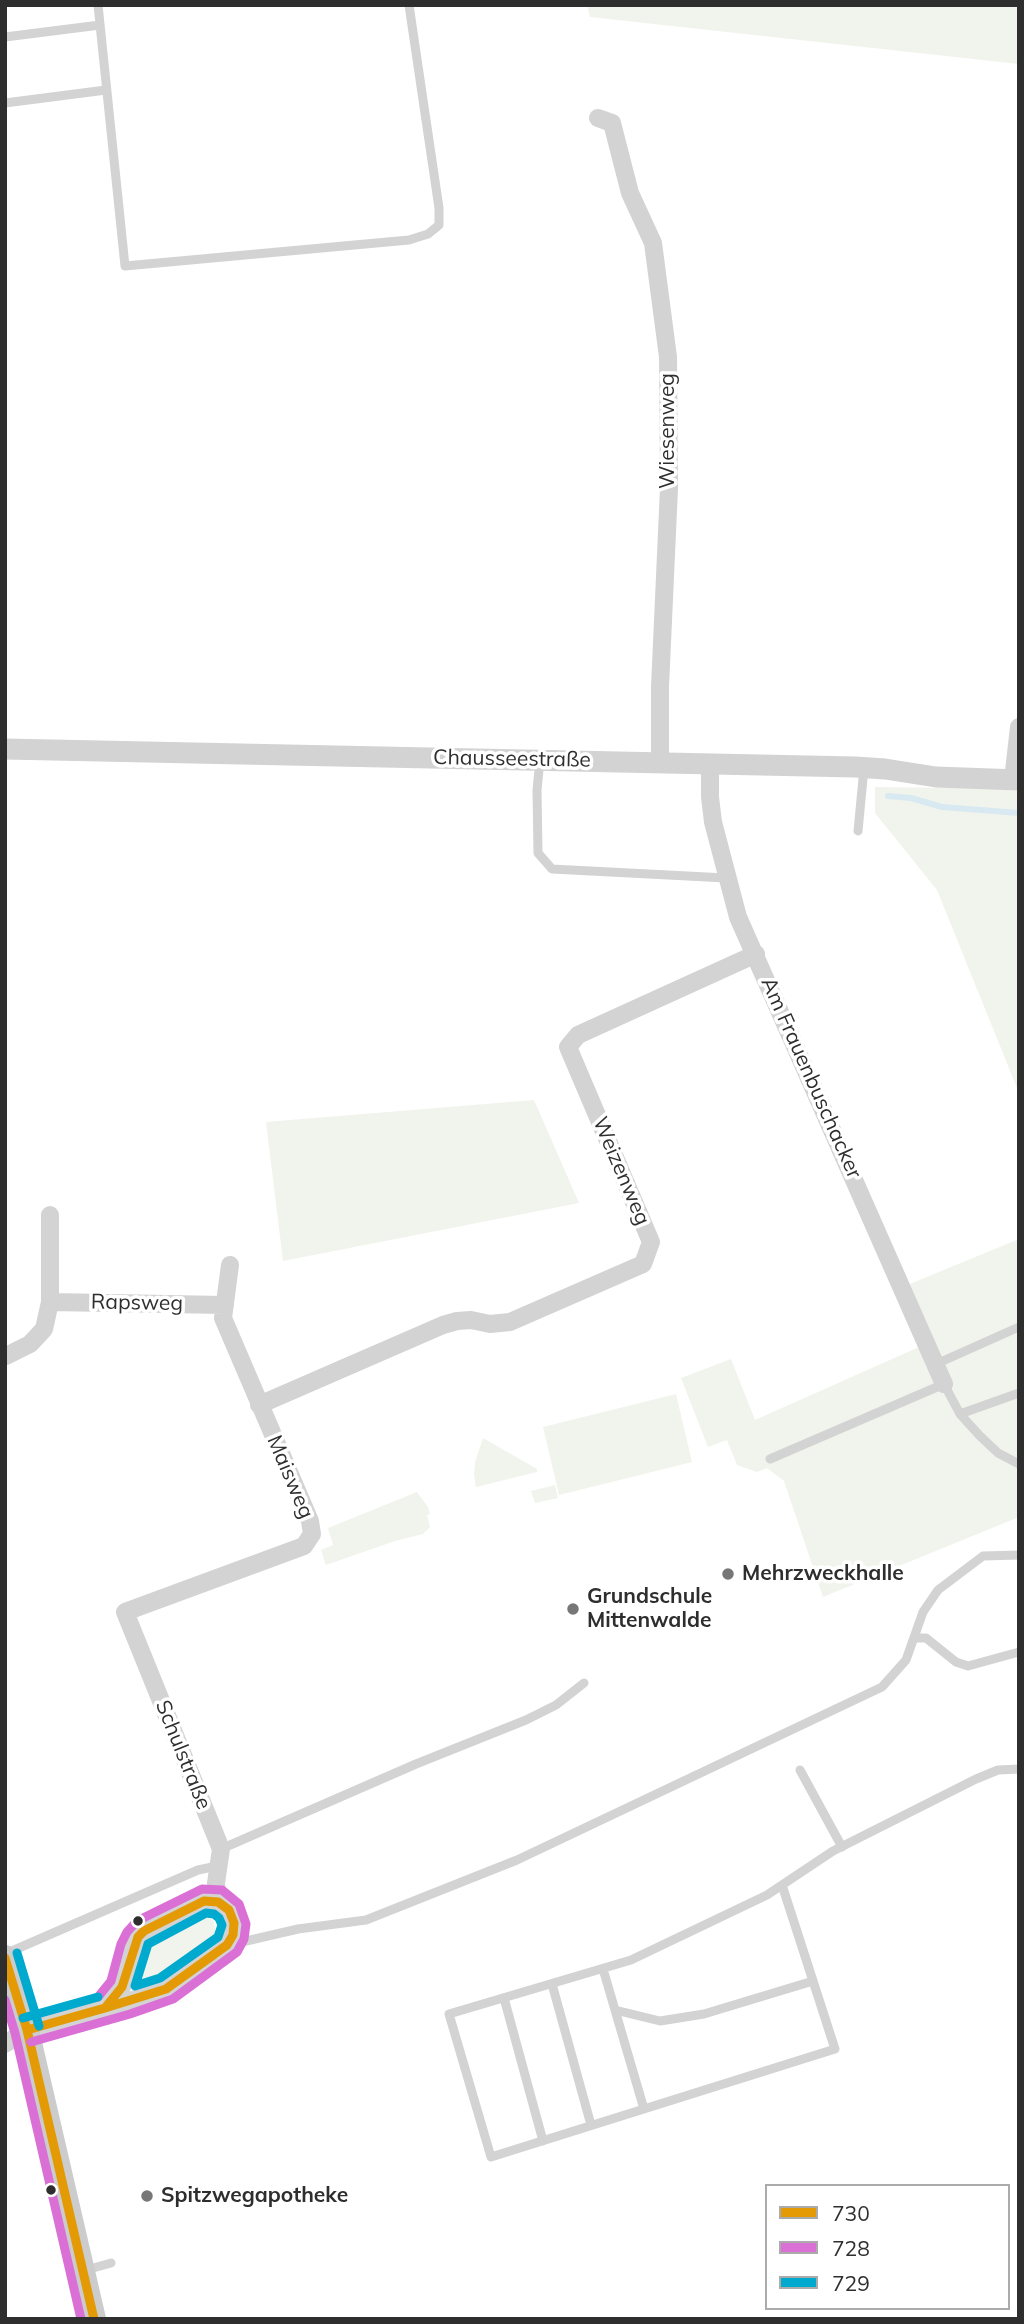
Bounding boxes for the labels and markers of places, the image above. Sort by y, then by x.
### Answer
place label: Mehrzweckhalle [742,1561,904,1587]
marker: Mehrzweckhalle [720,1566,736,1582]
place label: Grundschule Mittenwalde [587,1584,712,1634]
marker: Grundschule Mittenwalde [565,1601,581,1617]
unlabelled marker [131,1914,145,1928]
unlabelled marker [44,2183,58,2197]
place label: Spitzwegapotheke [161,2183,348,2209]
marker: Spitzwegapotheke [139,2188,155,2204]

